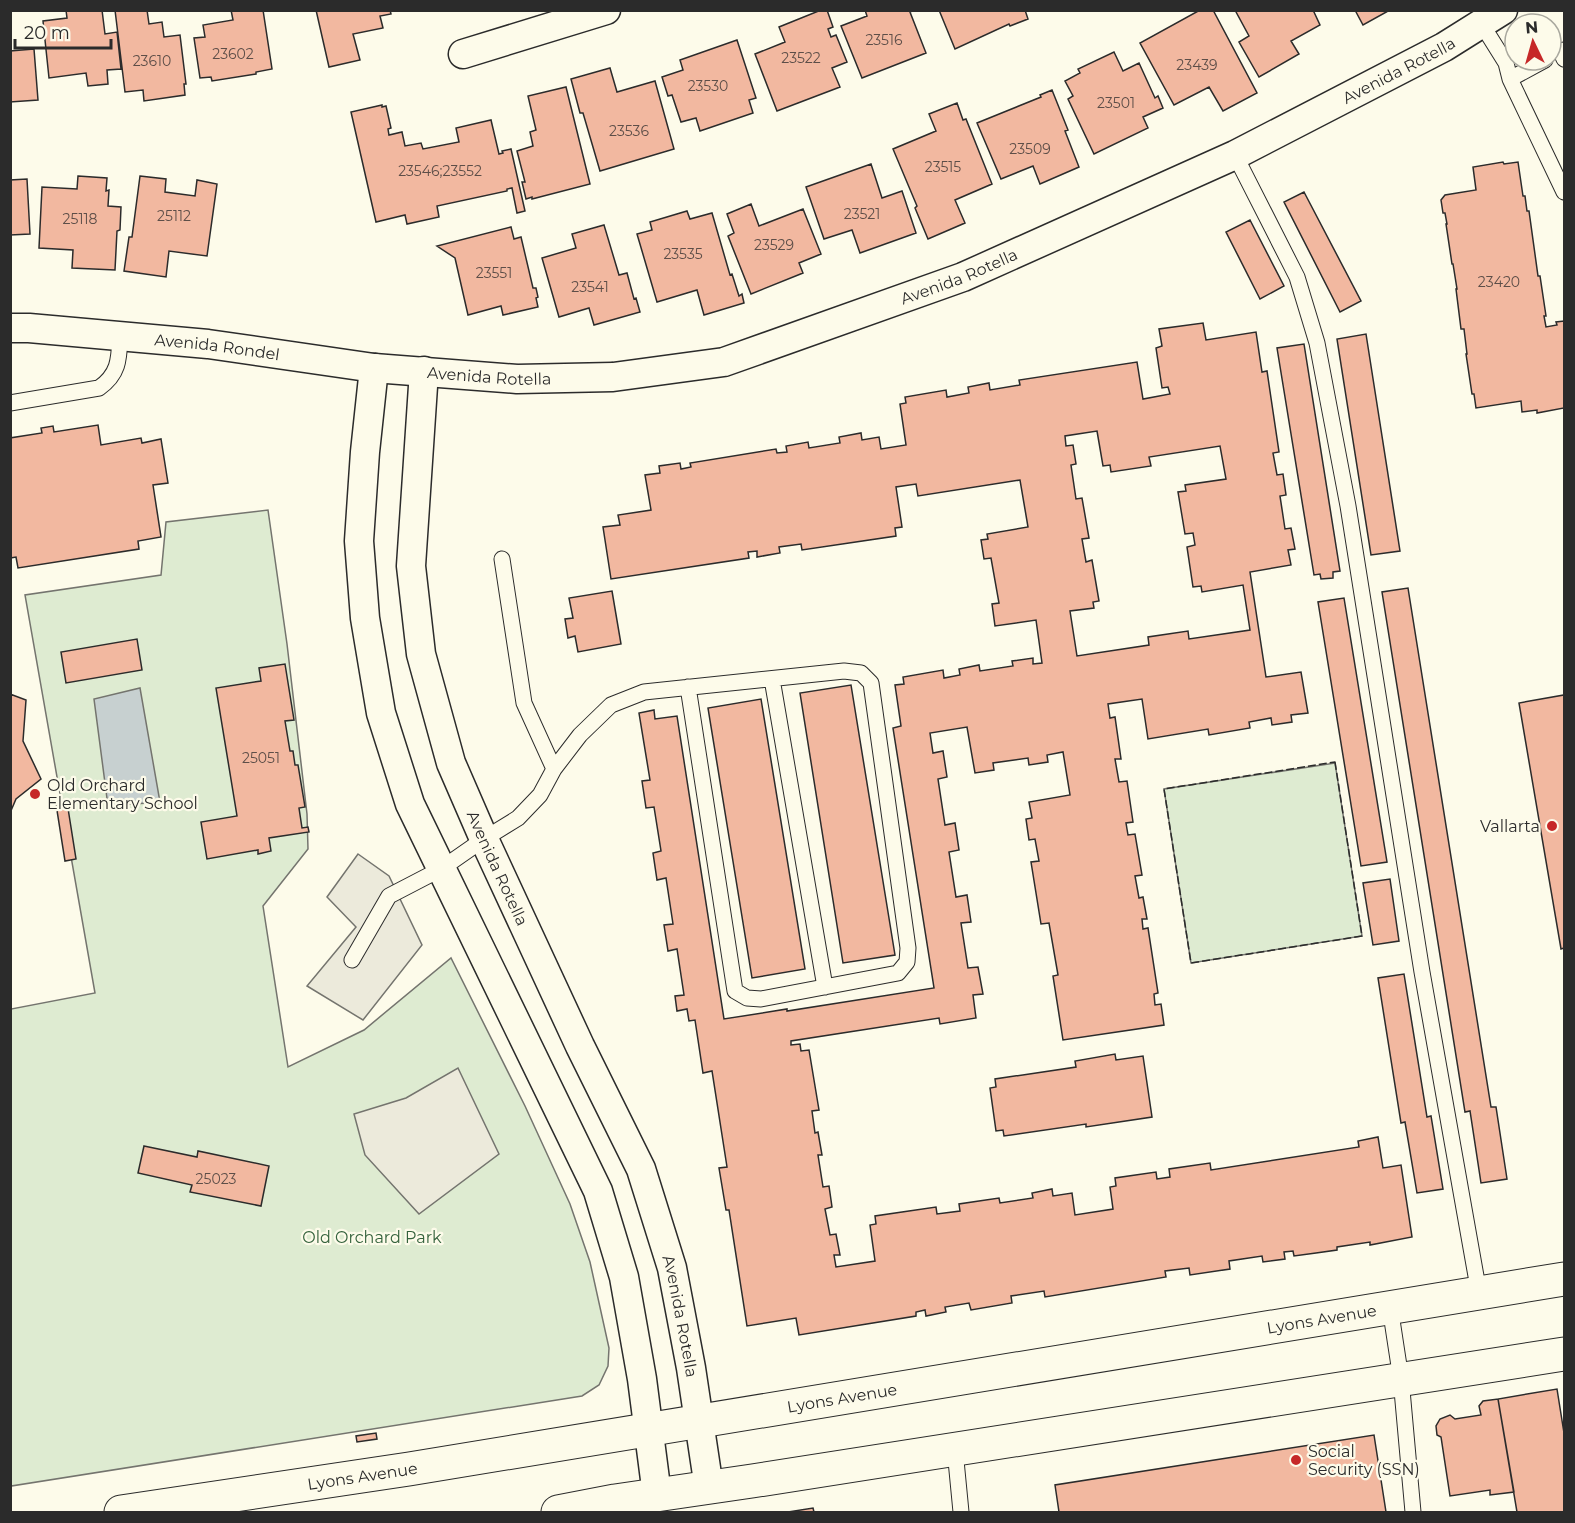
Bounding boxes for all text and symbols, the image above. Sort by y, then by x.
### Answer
scale bar [15,12,111,50]
north arrow [1503,12,1563,72]
text: N [1524,18,1539,38]
text: 20 m [24,22,70,44]
house number: 23516 [865,31,903,49]
street label: Avenida Rotella [1339,33,1459,107]
house number: 23602 [212,45,254,63]
house number: 23522 [781,49,821,67]
house number: 23610 [133,52,171,70]
house number: 23439 [1176,56,1218,74]
house number: 23530 [688,77,728,95]
house number: 23501 [1097,94,1135,112]
house number: 23536 [609,122,649,140]
house number: 23509 [1009,140,1051,158]
house number: 23515 [925,158,961,176]
house number: 23546;23552 [398,162,482,180]
house number: 23521 [844,205,880,223]
house number: 25112 [157,207,191,225]
house number: 25118 [63,210,98,228]
house number: 23529 [754,236,794,254]
street label: Avenida Rotella [898,244,1020,308]
house number: 23535 [663,245,703,263]
house number: 23551 [476,264,512,282]
house number: 23420 [1478,273,1520,291]
house number: 23541 [571,278,609,296]
street label: Avenida Rondel [154,330,281,364]
street label: Avenida Rotella [426,363,552,389]
house number: 25051 [242,749,280,767]
place label: Old Orchard Elementary School [47,776,198,813]
marker: Old Orchard Elementary School [28,787,42,801]
street label: Avenida Rotella [463,808,532,929]
place label: Vallarta [1480,817,1540,836]
marker: Vallarta [1545,819,1559,833]
house number: 25023 [196,1170,237,1188]
park label: Old Orchard Park [302,1228,442,1247]
street label: Avenida Rotella [659,1252,702,1379]
street label: Lyons Avenue [1265,1300,1378,1337]
street label: Lyons Avenue [786,1379,898,1416]
place label: Social Security (SSN) [1308,1442,1420,1479]
marker: Social Security (SSN) [1289,1453,1303,1467]
street label: Lyons Avenue [306,1458,419,1494]

